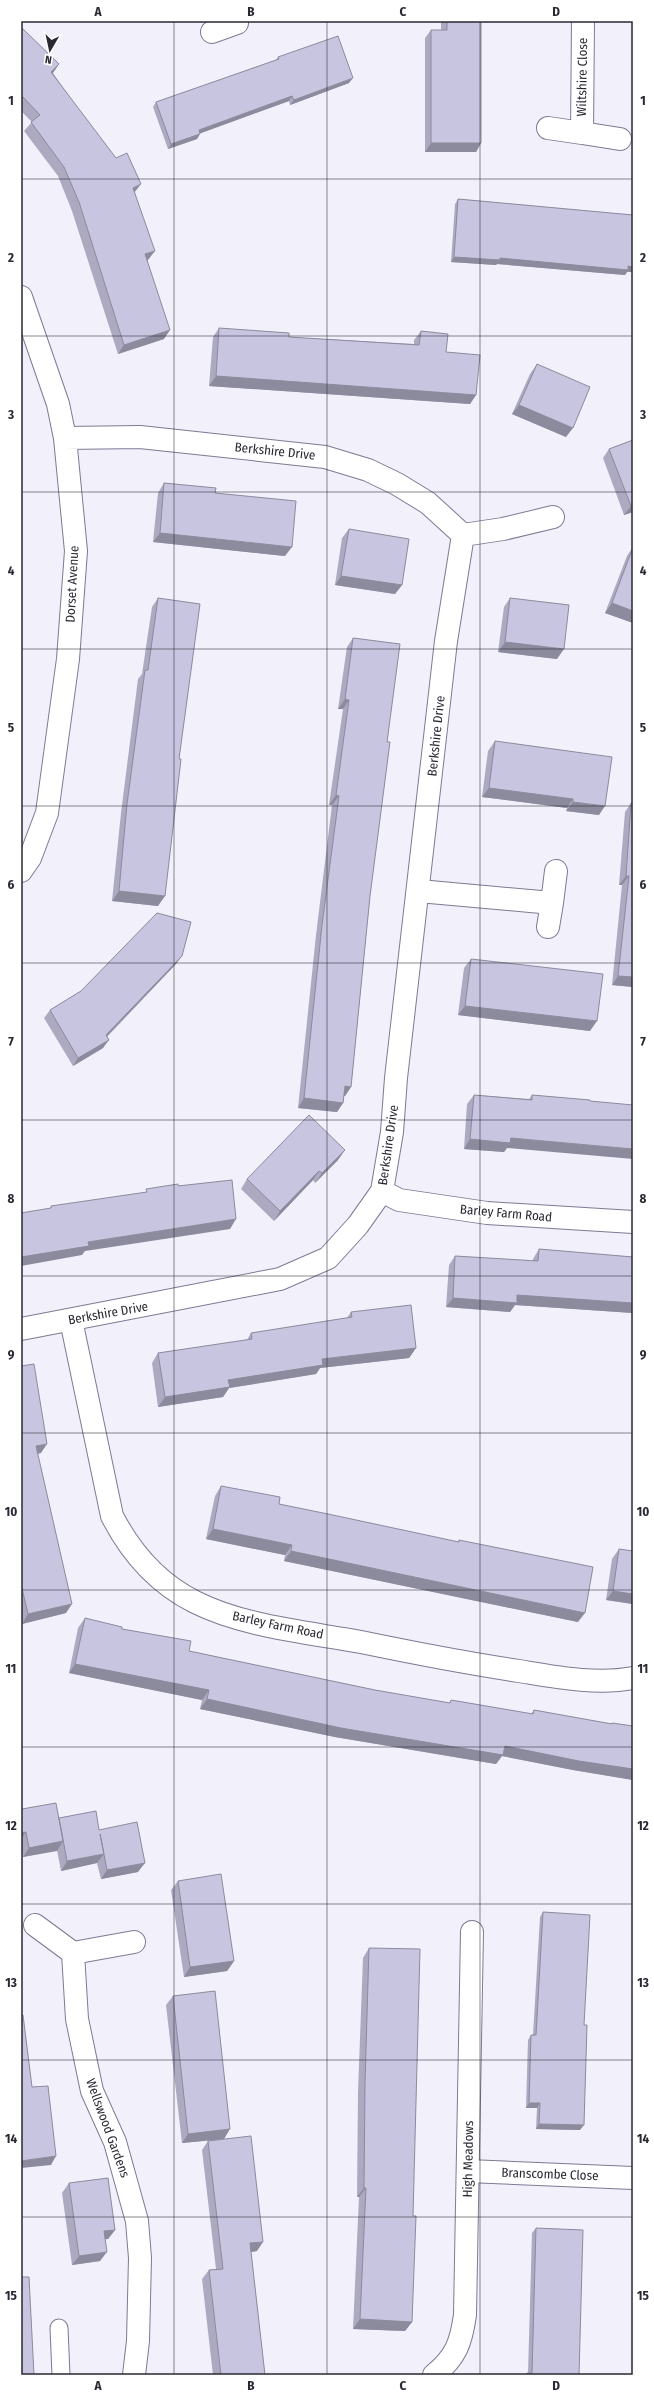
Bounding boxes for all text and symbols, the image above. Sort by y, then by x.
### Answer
text: A [93,4,102,19]
text: B [247,4,255,19]
text: C [400,4,407,19]
text: D [552,4,560,19]
north arrow [30,30,70,70]
street label: Wiltshire Close [574,38,590,116]
text: N [44,52,53,66]
text: 1 [8,93,14,108]
text: 1 [640,93,646,108]
text: 2 [7,250,14,265]
text: 2 [639,250,646,265]
text: 3 [7,407,14,422]
text: 3 [639,407,646,422]
street label: Berkshire Drive [234,439,316,463]
street label: Dorset Avenue [62,545,82,623]
text: 4 [8,563,15,578]
text: 4 [640,563,647,578]
street label: Berkshire Drive [424,695,448,777]
text: 5 [8,720,14,735]
text: 5 [640,720,646,735]
text: 6 [8,877,15,892]
text: 6 [640,877,647,892]
text: 7 [8,1034,14,1049]
text: 7 [640,1034,646,1049]
street label: Berkshire Drive [375,1104,401,1186]
text: 8 [8,1191,15,1206]
text: 8 [640,1191,647,1206]
street label: Barley Farm Road [459,1202,553,1224]
street label: Berkshire Drive [67,1299,149,1327]
text: 9 [8,1347,15,1362]
text: 9 [640,1347,647,1362]
text: 10 [5,1504,17,1519]
text: 10 [637,1504,649,1519]
street label: Barley Farm Road [231,1608,325,1642]
text: 11 [6,1661,16,1676]
text: 11 [638,1661,648,1676]
text: 12 [5,1818,17,1833]
text: 12 [637,1818,649,1833]
text: 13 [5,1975,17,1990]
text: 13 [637,1975,649,1990]
street label: Wellswood Gardens [83,2076,133,2180]
street label: High Meadows [460,2120,476,2198]
text: 14 [5,2131,17,2146]
text: 14 [637,2131,649,2146]
street label: Branscombe Close [501,2165,599,2183]
text: 15 [5,2288,17,2303]
text: 15 [637,2288,649,2303]
text: A [93,2378,102,2393]
text: B [247,2378,255,2393]
text: C [400,2378,407,2393]
text: D [552,2378,560,2393]

